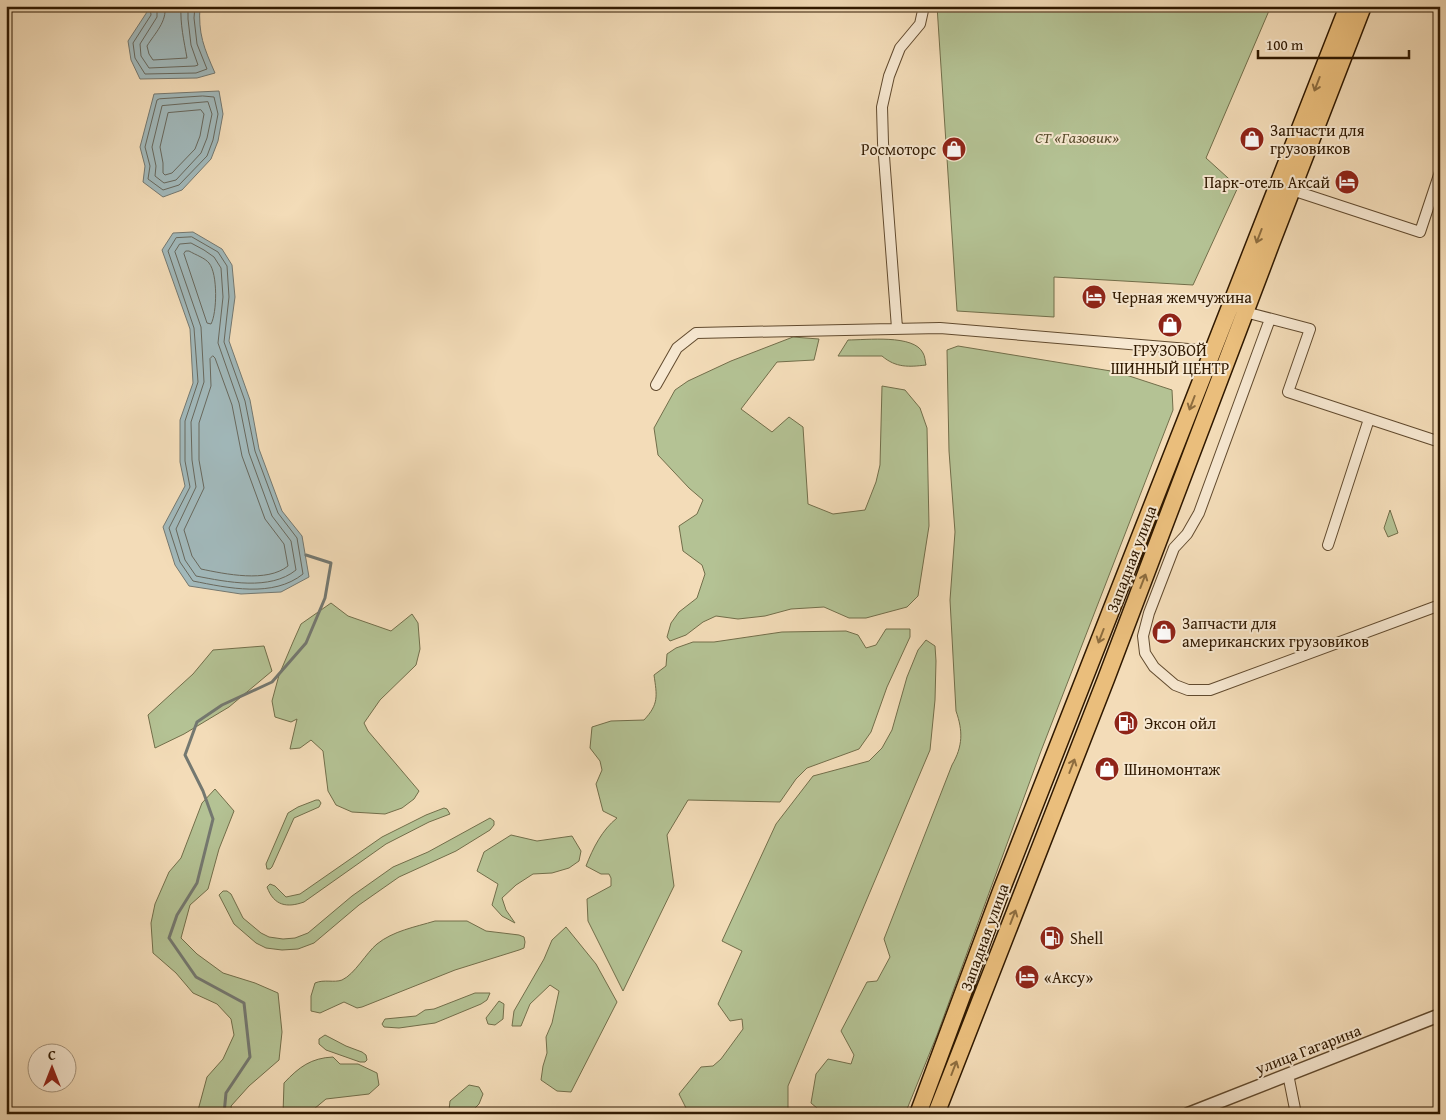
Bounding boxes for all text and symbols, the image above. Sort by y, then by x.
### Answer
scale bar [1258,28,1410,60]
text: 100 m [1266,34,1304,55]
one-way arrow [1312,76,1321,91]
place label: Запчасти для грузовиков [1270,118,1365,160]
park label: СТ «Газовик» [1035,125,1119,149]
shop icon: Запчасти для грузовиков [1239,126,1265,152]
shop icon: Росмоторс [941,136,967,162]
place label: Росмоторс [861,137,936,161]
hotel icon: Парк-отель Аксай [1334,169,1360,195]
place label: Парк-отель Аксай [1204,170,1330,194]
one-way arrow [1253,228,1263,243]
hotel icon: Черная жемчужина [1081,284,1107,310]
place label: Черная жемчужина [1112,285,1252,309]
shop icon: ГРУЗОВОЙ ШИННЫЙ ЦЕНТР [1157,312,1183,338]
place label: ГРУЗОВОЙ ШИННЫЙ ЦЕНТР [1111,338,1229,380]
one-way arrow [1186,395,1196,410]
street label: Западная улица [1100,502,1163,616]
one-way arrow [1139,574,1148,590]
place label: Запчасти для американских грузовиков [1182,611,1369,653]
shop icon: Запчасти для американских грузовиков [1151,619,1177,645]
one-way arrow [1095,628,1105,643]
fuel station icon: Эксон ойл [1113,710,1139,736]
place label: Эксон ойл [1144,711,1216,735]
shop icon: Шиномонтаж [1094,756,1120,782]
place label: Шиномонтаж [1124,757,1221,781]
one-way arrow [1068,759,1077,774]
street label: Западная улица [953,879,1015,994]
one-way arrow [1009,910,1018,925]
fuel station icon: Shell [1039,925,1065,951]
place label: Shell [1070,926,1104,950]
hotel icon: «Аксу» [1014,964,1040,990]
place label: «Аксу» [1044,965,1093,989]
street label: улица Гагарина [1251,1018,1365,1081]
north arrow [28,1042,78,1092]
text: С [48,1045,56,1065]
one-way arrow [950,1061,959,1077]

